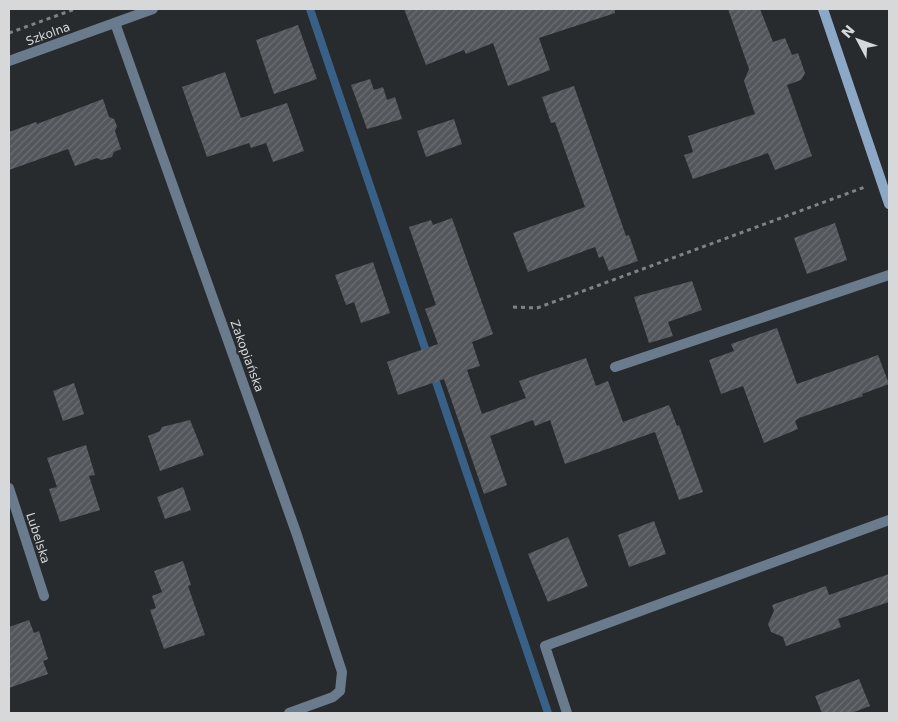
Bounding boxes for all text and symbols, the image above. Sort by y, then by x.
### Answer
north arrow [833,15,883,65]
street label: Szkolna [24,20,72,48]
text: N [838,22,858,41]
street label: Zakopiańska [227,318,267,394]
street label: Lubelska [23,511,53,565]

